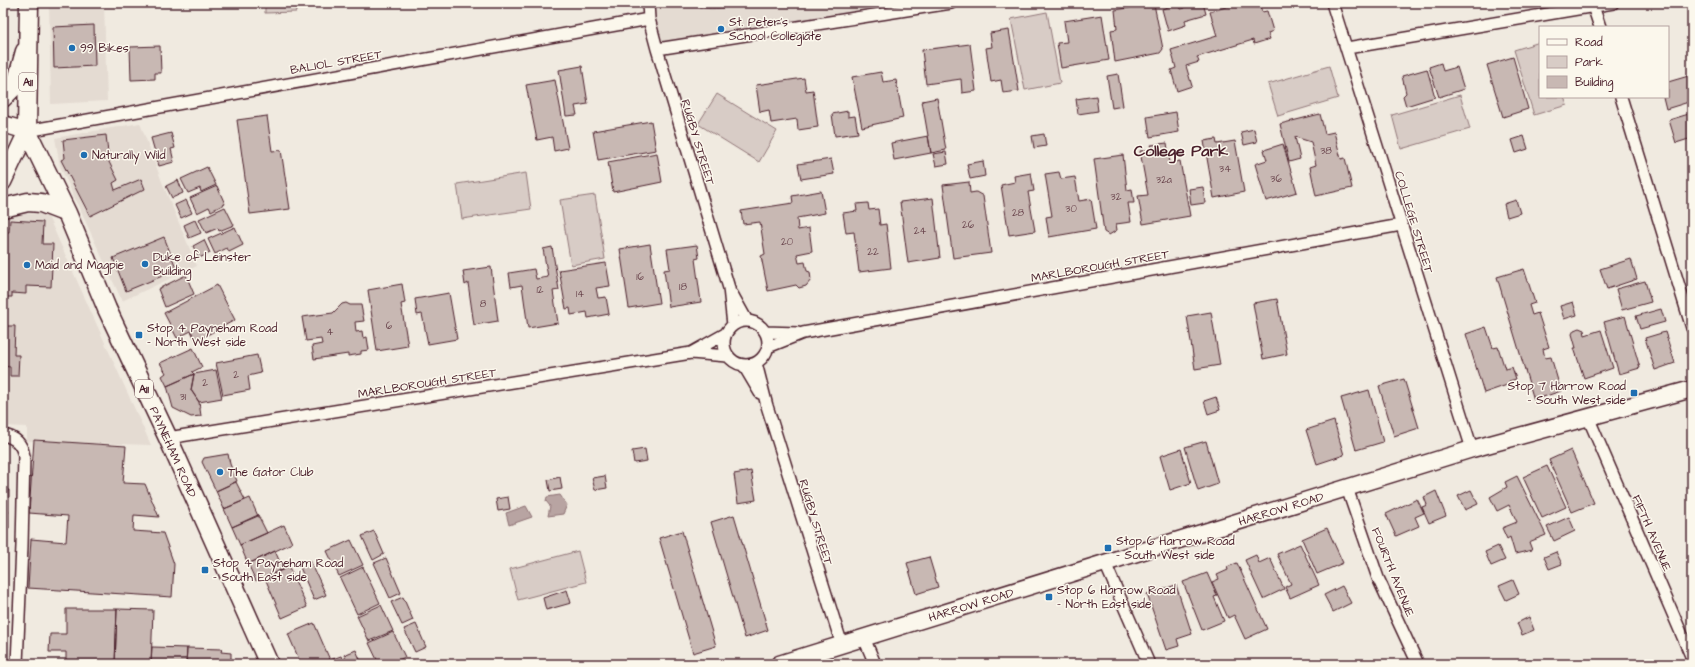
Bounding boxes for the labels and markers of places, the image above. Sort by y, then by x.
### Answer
place label: St. Peter's School Collegiate [729,14,822,46]
marker: St. Peter's School Collegiate [716,24,726,34]
place label: 99 Bikes [80,40,129,57]
marker: 99 Bikes [67,43,77,53]
place label: Naturally Wild [92,147,166,165]
marker: Naturally Wild [79,150,89,160]
place label: Duke of Leinster Building [153,249,251,281]
place label: Maid and Magpie [35,257,125,275]
marker: Duke of Leinster Building [140,259,150,269]
marker: Maid and Magpie [22,260,32,270]
place label: Stop 4 Payneham Road - North West side [147,320,277,351]
marker: Stop 4 Payneham Road - North West side [134,330,144,340]
place label: Stop 7 Harrow Road - South West side [1508,378,1627,409]
marker: Stop 7 Harrow Road - South West side [1629,388,1639,398]
place label: The Gator Club [228,464,314,481]
marker: The Gator Club [215,467,225,477]
place label: Stop 6 Harrow Road - South West side [1116,533,1235,564]
marker: Stop 6 Harrow Road - South West side [1103,543,1113,553]
place label: Stop 4 Payneham Road - South East side [213,555,343,586]
marker: Stop 4 Payneham Road - South East side [200,565,210,575]
place label: Stop 6 Harrow Road - North East side [1057,582,1176,613]
marker: Stop 6 Harrow Road - North East side [1044,592,1054,602]

